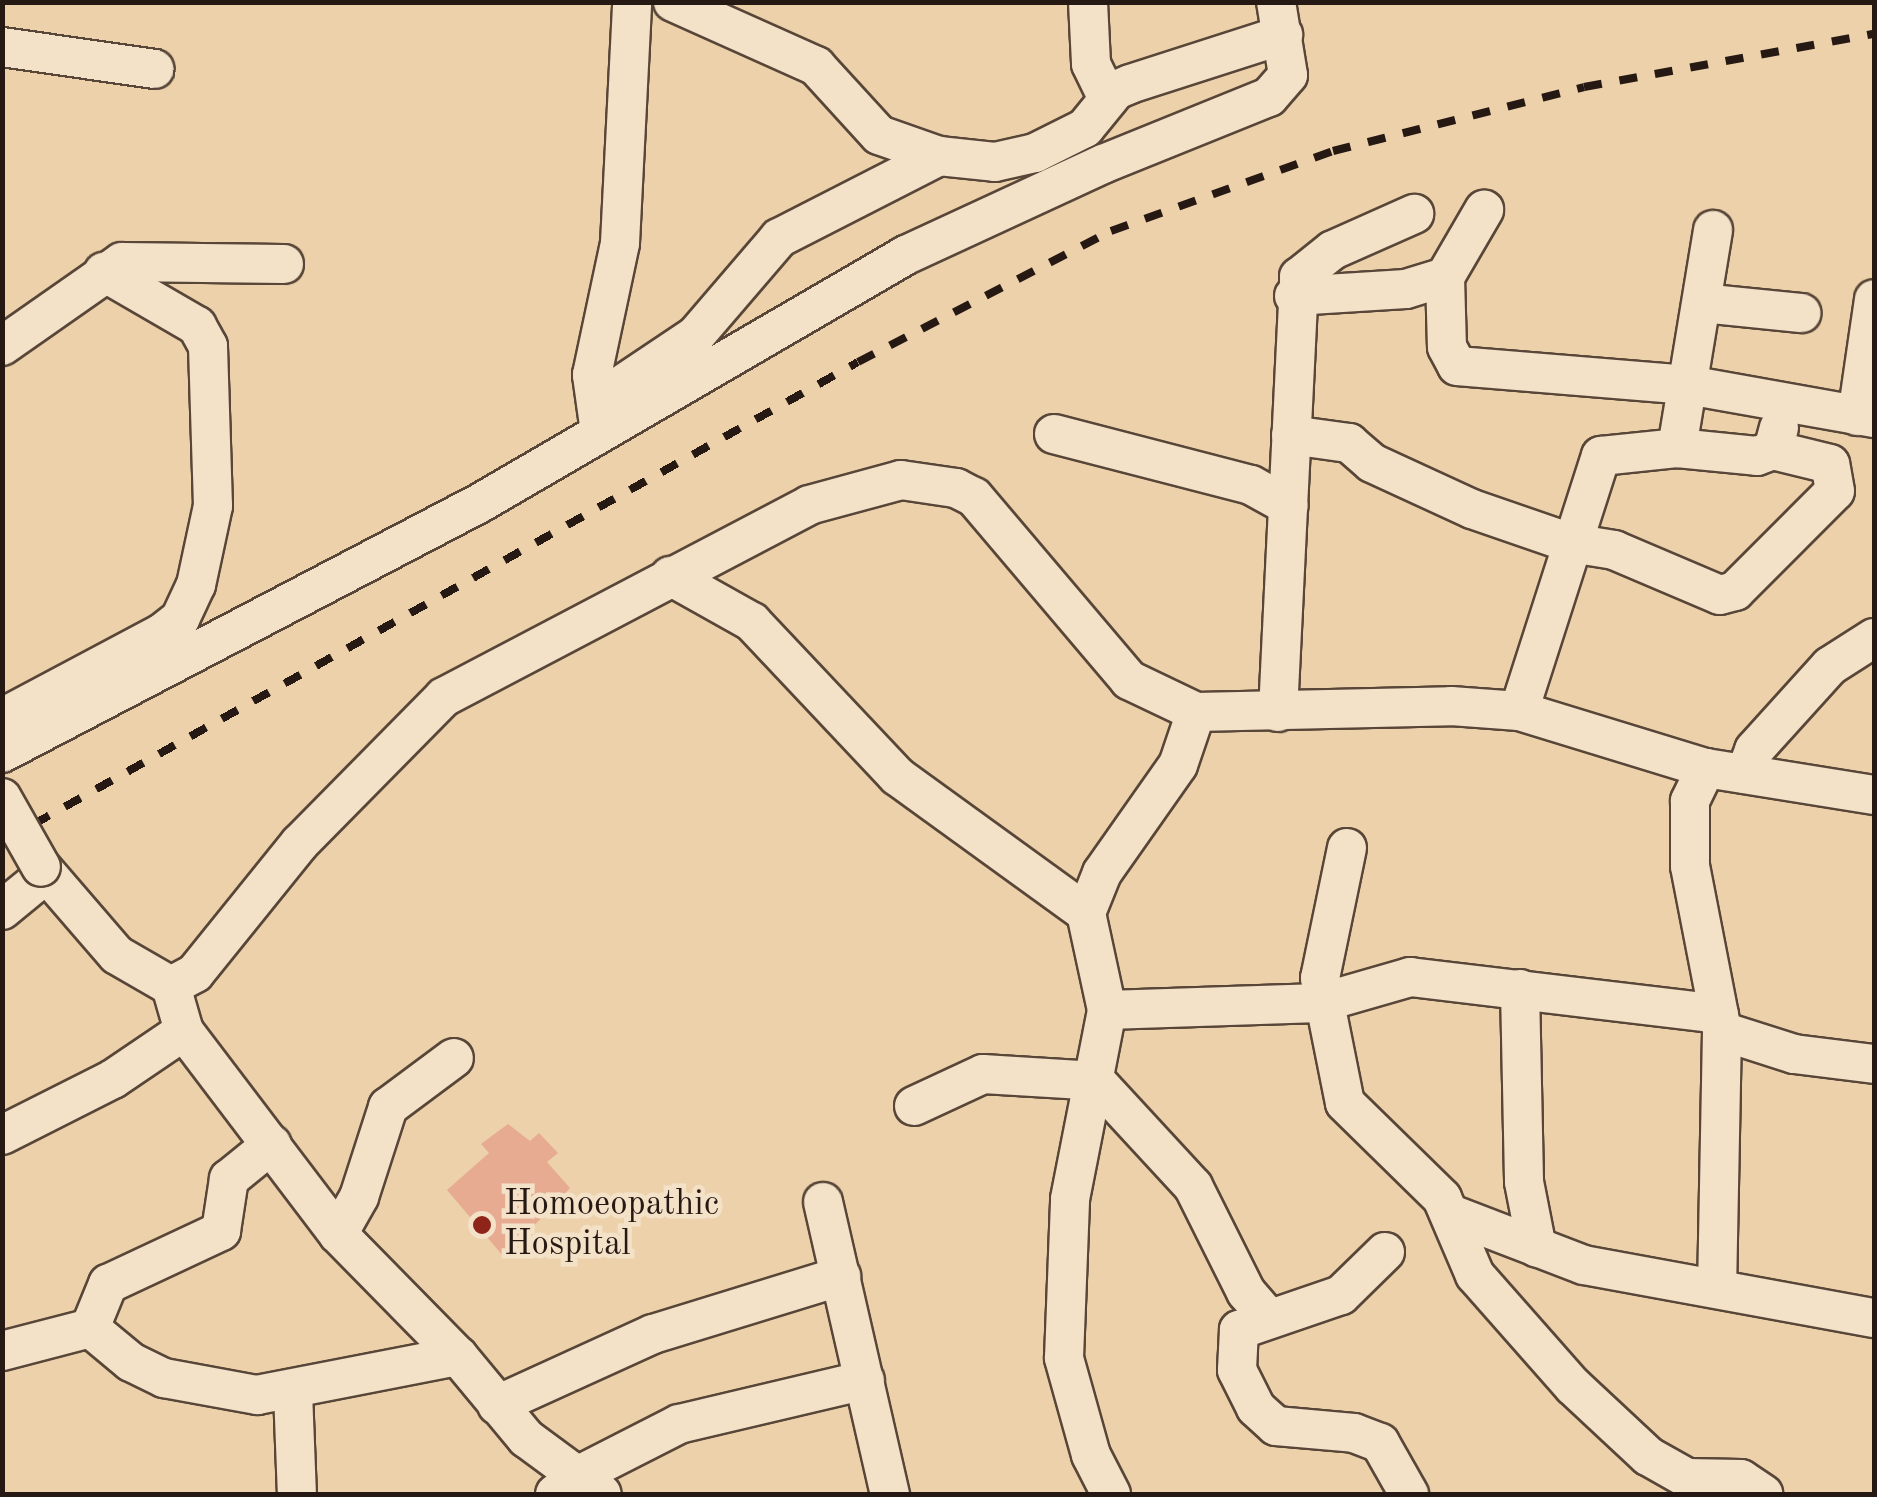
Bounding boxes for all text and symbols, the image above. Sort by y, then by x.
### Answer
place label: Homoeopathic Hospital [504,1184,719,1266]
marker: Homoeopathic Hospital [469,1212,495,1238]

